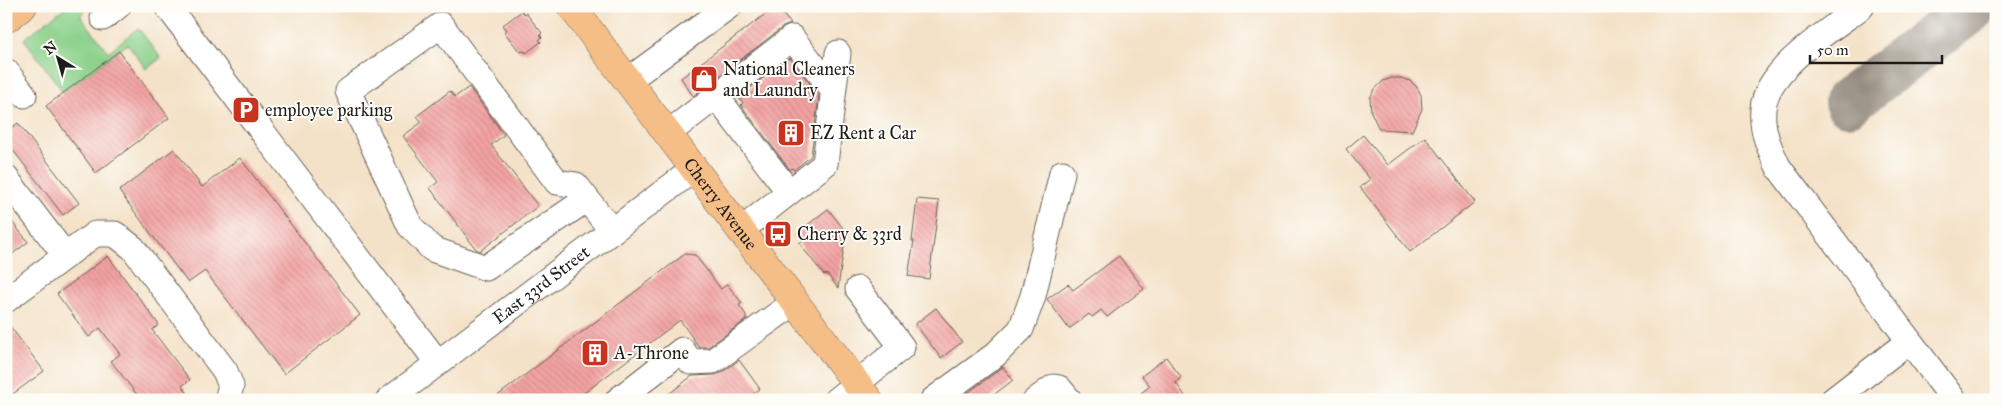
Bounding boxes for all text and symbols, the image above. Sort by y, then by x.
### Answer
north arrow [32,32,82,82]
scale bar [1810,32,1942,64]
text: N [41,38,60,58]
text: 50 m [1817,41,1849,59]
place label: National Cleaners and Laundry [723,58,855,101]
shop icon: National Cleaners and Laundry [689,64,719,94]
parking icon: employee parking [231,95,261,125]
place label: employee parking [265,99,393,122]
building icon: EZ Rent a Car [776,118,806,148]
place label: EZ Rent a Car [810,122,916,144]
street label: Cherry Avenue [679,153,762,254]
bus stop icon: Cherry & 33rd [763,219,793,249]
place label: Cherry & 33rd [797,223,902,245]
street label: East 33rd Street [488,240,595,329]
building icon: A-Throne [580,338,610,368]
place label: A-Throne [613,342,689,364]

